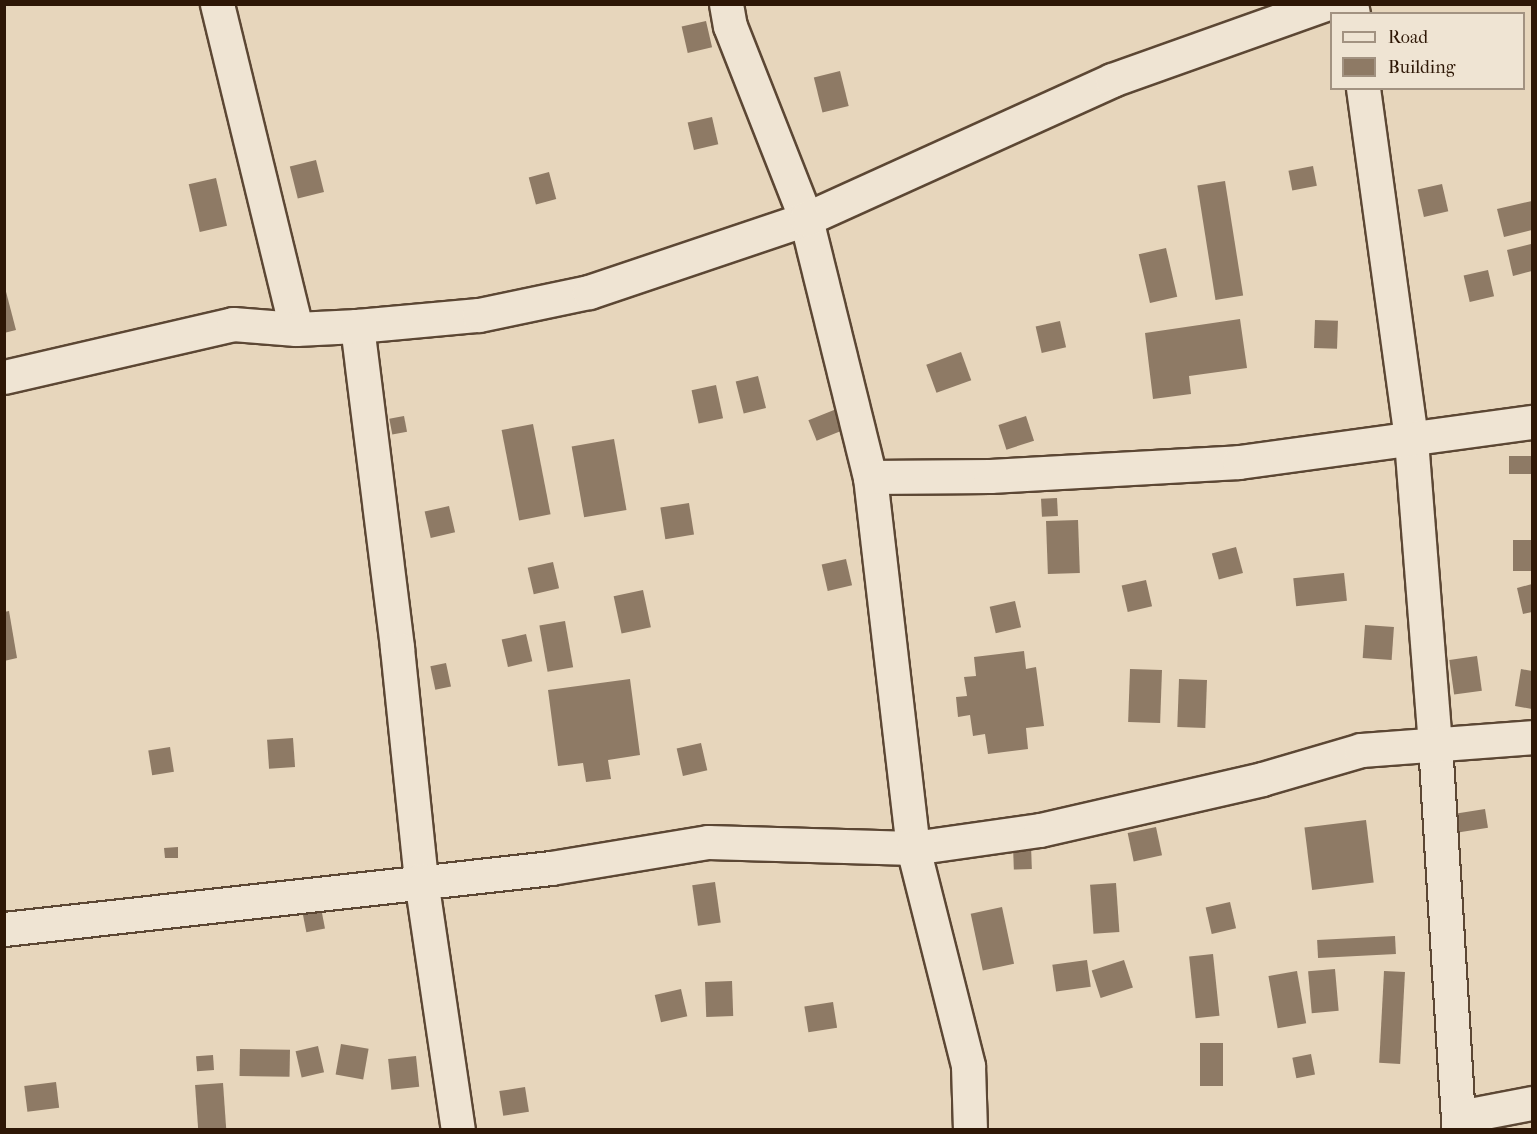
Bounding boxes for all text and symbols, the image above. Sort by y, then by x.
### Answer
legend [1330,12,1525,90]
text: Road [1388,27,1428,48]
text: Building [1388,57,1455,78]

